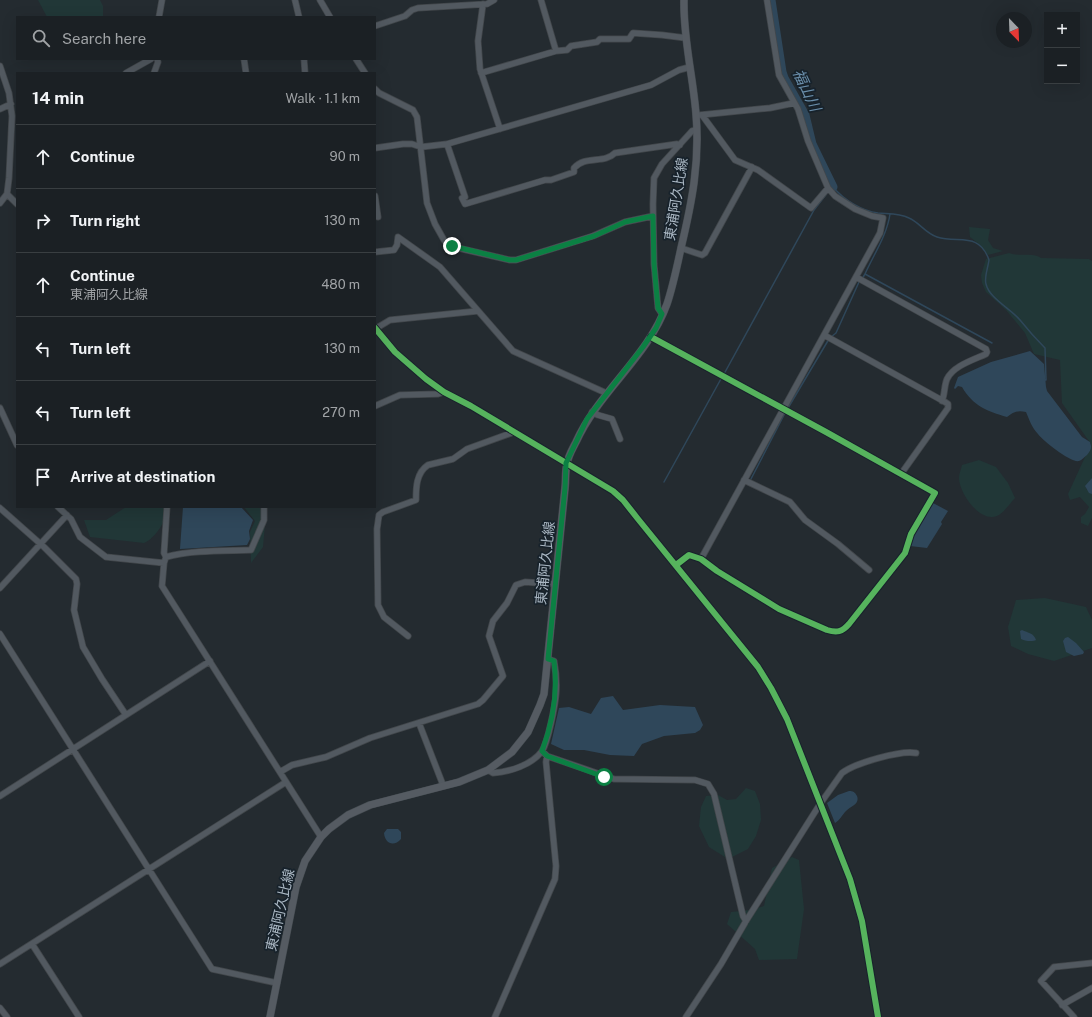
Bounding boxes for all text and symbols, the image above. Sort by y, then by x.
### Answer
north arrow [996,12,1032,48]
map controls [1044,12,1080,84]
button: + [1044,12,1080,48]
search box [16,16,376,60]
icon: search [30,27,52,49]
text: Search here [62,30,146,47]
button: − [1044,48,1080,84]
water label: 福山川 [790,66,825,116]
text: 14 min [32,88,84,108]
text: Walk · 1.1 km [285,91,360,106]
icon: ahead [32,146,54,168]
text: Continue [70,148,135,165]
text: 90 m [330,149,360,164]
street label: 東浦阿久比線 [662,156,690,242]
icon: right [32,210,54,232]
text: Turn right [70,212,140,229]
text: 130 m [324,213,360,228]
route end [443,237,461,255]
text: Continue [70,267,135,284]
icon: ahead [32,274,54,296]
text: 480 m [321,277,360,292]
text: 東浦阿久比線 [70,287,148,302]
icon: left [32,338,54,360]
text: Turn left [70,340,131,357]
text: 130 m [324,341,360,356]
icon: left [32,402,54,424]
text: Turn left [70,404,131,421]
text: 270 m [322,405,360,420]
icon: arrive [32,466,54,488]
text: Arrive at destination [70,468,215,485]
street label: 東浦阿久比線 [533,520,557,606]
route start [595,768,613,786]
street label: 東浦阿久比線 [263,867,297,953]

